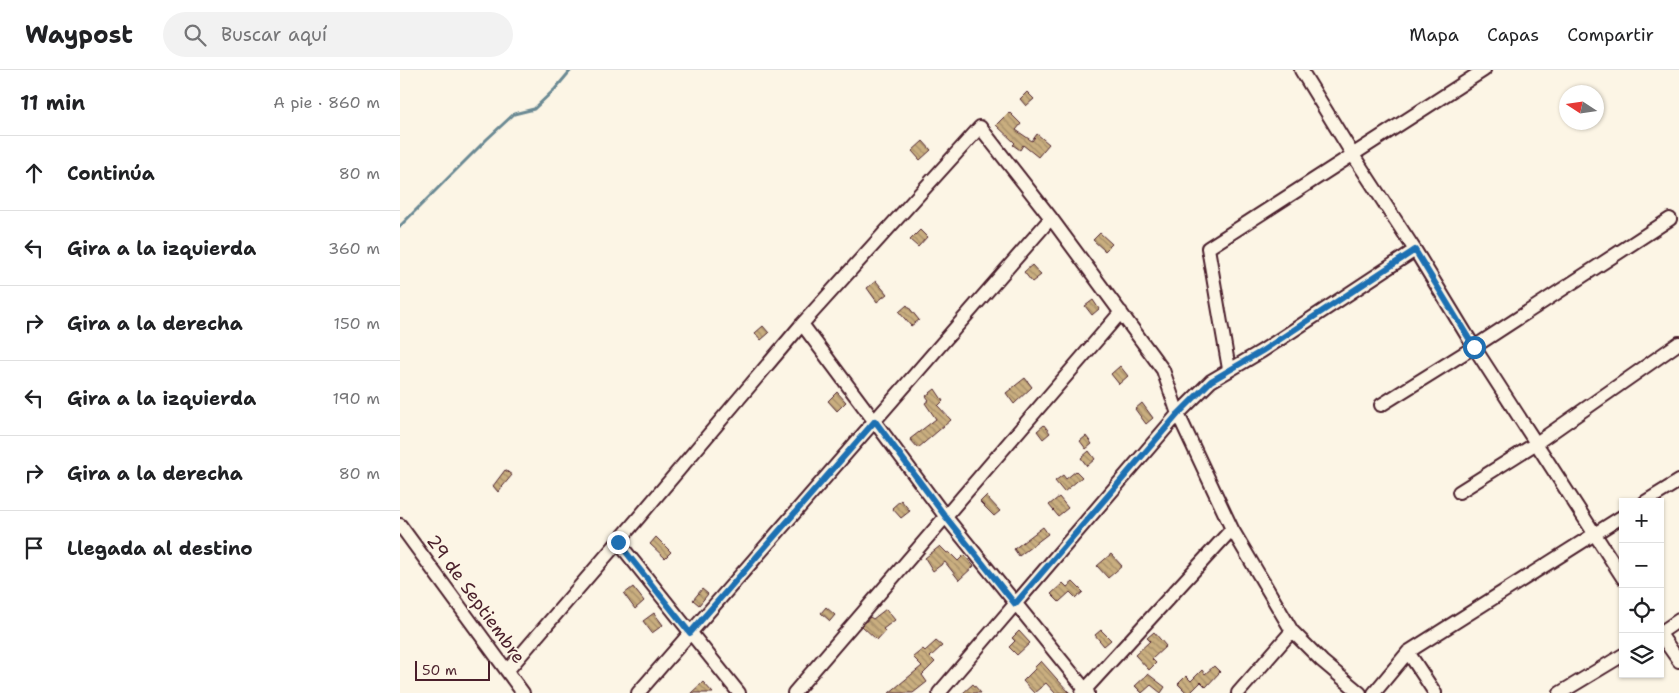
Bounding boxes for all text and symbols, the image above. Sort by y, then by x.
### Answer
search box [163,12,513,57]
text: Waypost [25,19,133,51]
icon: search [181,21,209,49]
text: Buscar aquí [221,22,327,47]
text: Mapa [1409,23,1459,47]
text: Capas [1487,23,1539,47]
text: Compartir [1567,23,1654,47]
north arrow [1559,85,1604,130]
text: 11 min [20,89,85,117]
text: A pie · 860 m [273,92,380,113]
icon: ahead [20,159,48,187]
text: Continúa [67,161,155,186]
text: 80 m [339,163,380,184]
icon: left [20,234,48,262]
text: Gira a la izquierda [67,236,256,261]
text: 360 m [328,238,380,259]
icon: right [20,309,48,337]
text: Gira a la derecha [67,311,243,336]
text: 150 m [333,313,380,334]
route start [1463,336,1486,359]
icon: left [20,384,48,412]
text: Gira a la izquierda [67,386,256,411]
text: 190 m [333,388,380,409]
icon: right [20,459,48,487]
text: Gira a la derecha [67,461,243,486]
text: 80 m [339,463,380,484]
map controls [1619,498,1664,678]
button: + [1619,498,1664,543]
street label: 29 de Septiembre [421,530,531,668]
route end [607,531,630,554]
icon: arrive [20,534,48,562]
text: Llegada al destino [67,536,253,561]
button: − [1619,543,1664,588]
button: locate [1619,588,1664,633]
button: layers [1619,633,1664,678]
scale bar [415,658,490,681]
text: 50 m [422,661,457,679]

